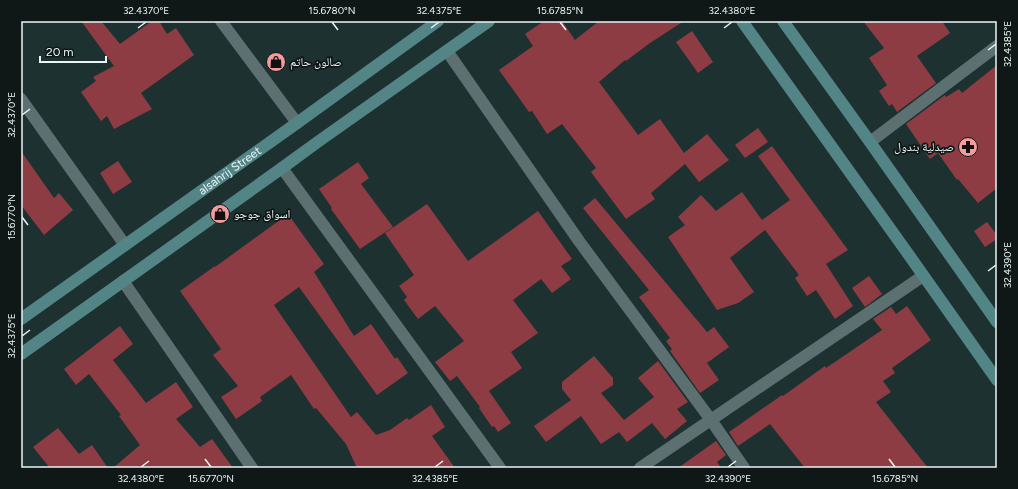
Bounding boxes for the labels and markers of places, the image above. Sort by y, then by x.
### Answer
shop icon: صالون حاتم [265,51,287,73]
place label: صالون حاتم [290,55,342,70]
pharmacy icon: صيدلية بندول [957,136,979,158]
place label: صيدلية بندول [894,140,954,154]
shop icon: اسواق جوجو [209,203,231,225]
place label: اسواق جوجو [234,207,291,221]

